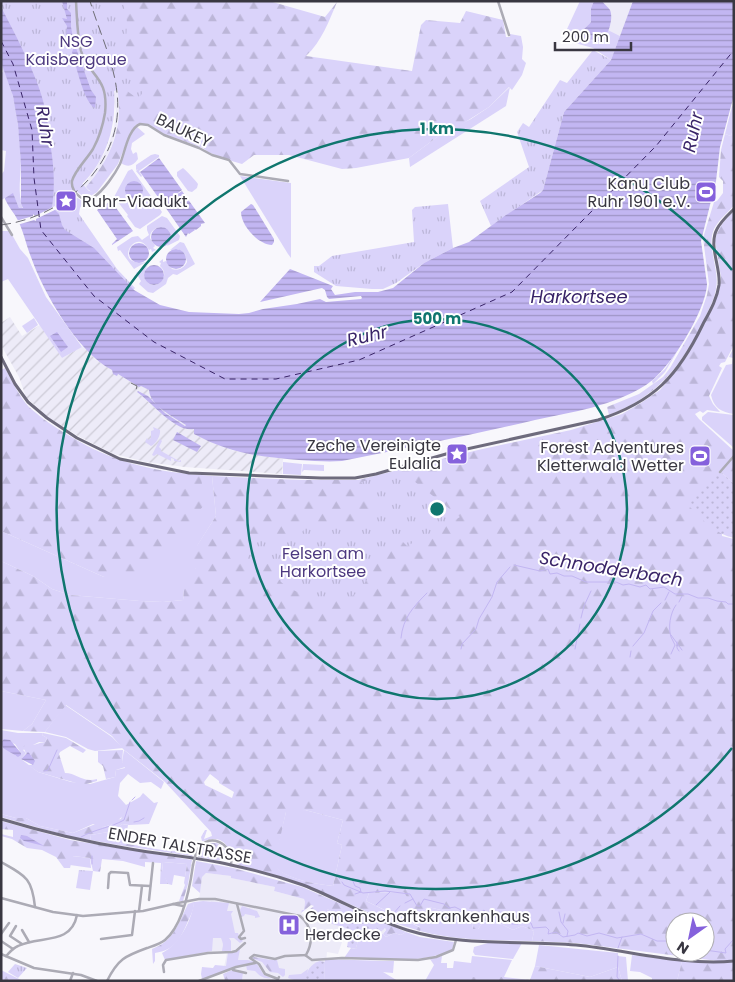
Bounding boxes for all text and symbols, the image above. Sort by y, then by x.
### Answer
scale bar [555,20,631,52]
text: 200 m [562,26,609,47]
park label: NSG Kaisbergaue [25,30,127,71]
water label: Ruhr [30,104,61,149]
street label: BAUKEY [152,108,216,154]
water label: Ruhr [676,108,709,154]
text: 1 km [420,118,454,139]
place label: Kanu Club Ruhr 1901 e.V. [587,172,690,213]
sports icon: Kanu Club Ruhr 1901 e.V. [694,180,718,204]
place icon: Ruhr-Viadukt [54,189,78,213]
place label: Ruhr-Viadukt [82,190,188,213]
water label: Harkortsee [530,284,628,309]
text: 500 m [413,308,461,329]
water label: Ruhr [344,318,391,352]
place label: Zeche Vereinigte Eulalia [307,434,441,475]
place label: Forest Adventures Kletterwald Wetter [537,436,684,477]
place icon: Zeche Vereinigte Eulalia [445,442,469,466]
sports icon: Forest Adventures Kletterwald Wetter [688,444,712,468]
centre of rings [428,500,446,518]
park label: Felsen am Harkortsee [280,542,366,583]
water label: Schnodderbach [538,545,685,592]
street label: ENDER TALSTRASSE [107,822,253,869]
place label: Gemeinschaftskrankenhaus Herdecke [305,905,530,946]
north arrow [665,912,715,962]
hospital icon: Gemeinschaftskrankenhaus Herdecke [277,913,301,937]
text: N [673,937,693,959]

